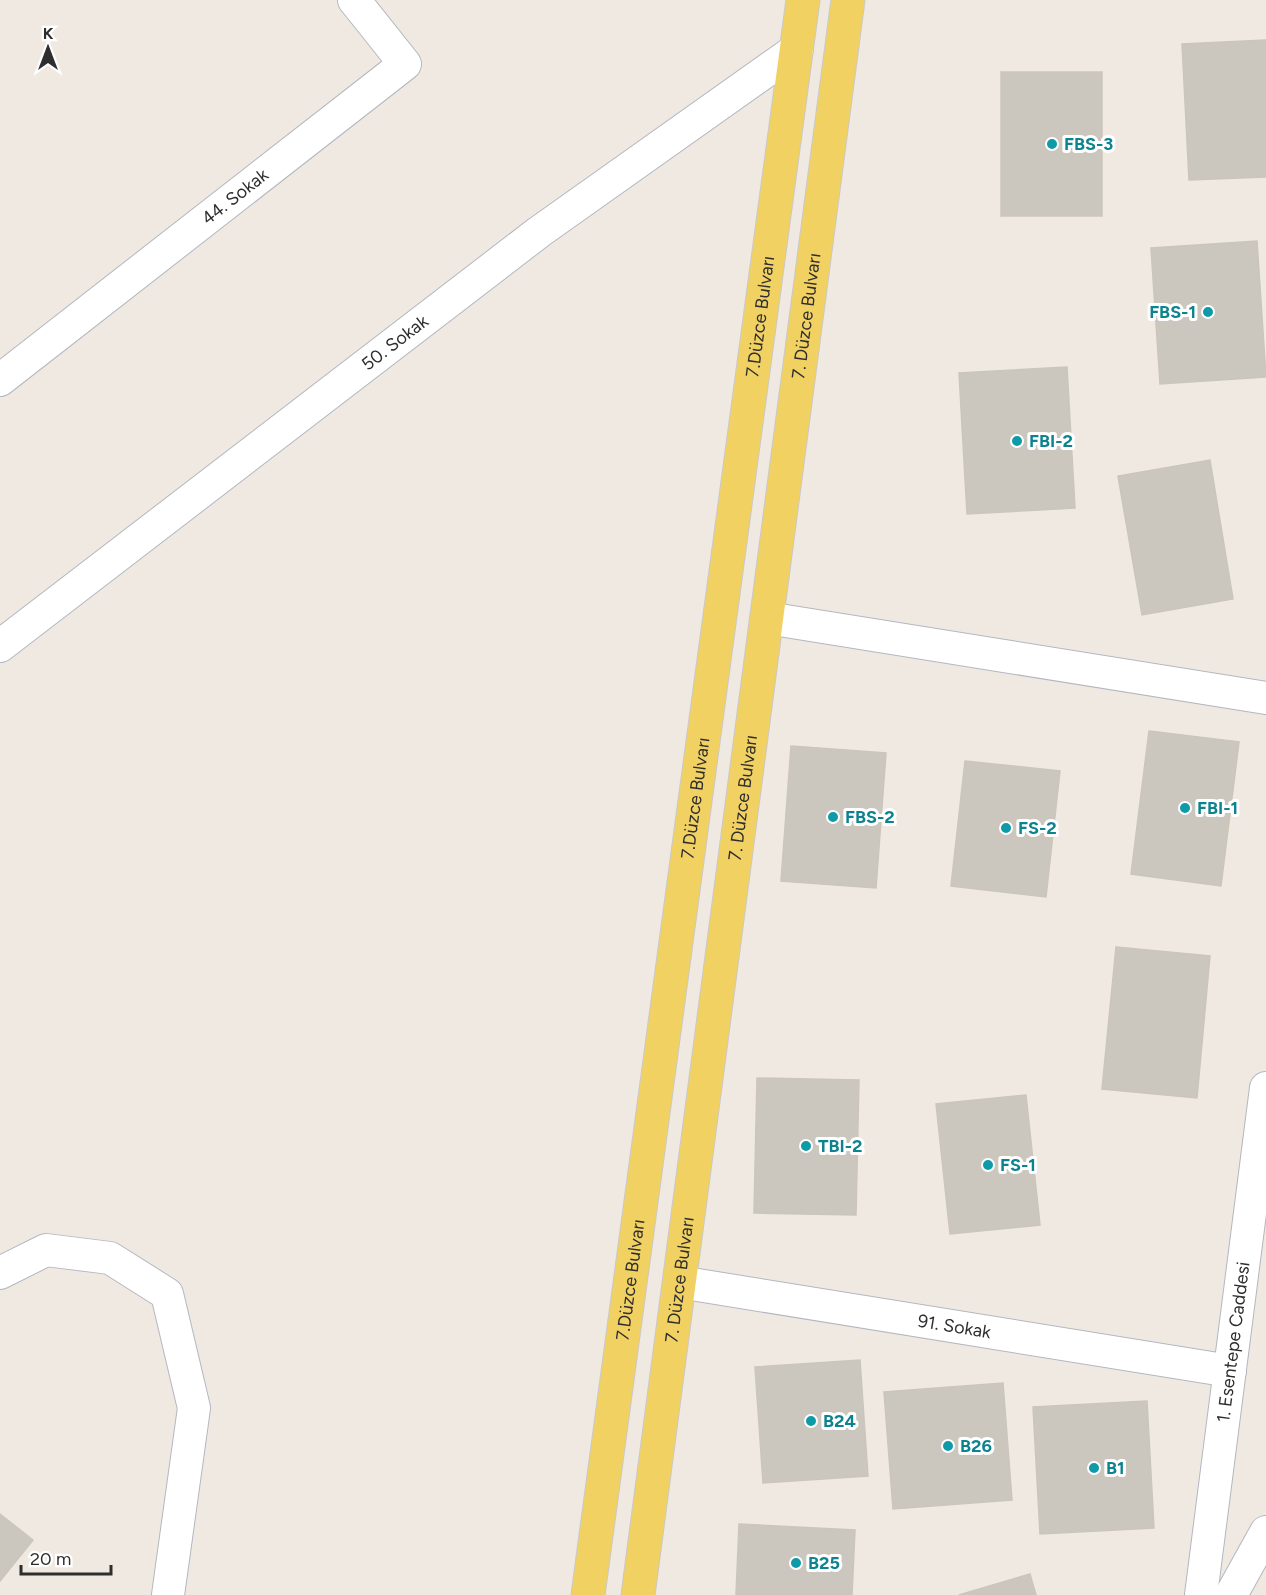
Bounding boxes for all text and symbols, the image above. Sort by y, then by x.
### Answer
north arrow [18,18,78,78]
text: K [43,24,54,43]
place label: FBS-3 [1064,133,1113,155]
marker: FBS-3 [1045,137,1059,151]
street label: 44. Sokak [197,164,273,230]
street label: 7. Düzce Bulvarı [787,252,826,380]
street label: 7.Düzce Bulvarı [741,254,779,379]
place label: FBS-1 [1149,301,1196,323]
marker: FBS-1 [1201,305,1215,319]
street label: 50. Sokak [357,310,433,375]
place label: FBI-2 [1029,430,1073,452]
marker: FBI-2 [1010,434,1024,448]
street label: 7. Düzce Bulvarı [724,734,762,862]
street label: 7.Düzce Bulvarı [676,736,714,860]
place label: FBI-1 [1197,797,1238,819]
marker: FBI-1 [1178,801,1192,815]
place label: FBS-2 [845,806,895,828]
marker: FBS-2 [826,810,840,824]
place label: FS-2 [1018,817,1057,839]
marker: FS-2 [999,821,1013,835]
place label: TBI-2 [818,1135,863,1157]
marker: TBI-2 [799,1139,813,1153]
place label: FS-1 [1000,1154,1036,1176]
marker: FS-1 [981,1158,995,1172]
street label: 7. Düzce Bulvarı [660,1215,699,1344]
street label: 7.Düzce Bulvarı [611,1218,650,1342]
street label: 1. Esentepe Caddesi [1212,1260,1255,1424]
street label: 91. Sokak [916,1310,993,1343]
place label: B24 [823,1410,856,1432]
marker: B24 [804,1414,818,1428]
place label: B26 [960,1435,992,1457]
marker: B26 [941,1439,955,1453]
place label: B1 [1106,1457,1125,1479]
marker: B1 [1087,1461,1101,1475]
scale bar [21,1538,111,1576]
text: 20 m [30,1548,71,1570]
place label: B25 [808,1552,840,1574]
marker: B25 [789,1556,803,1570]

